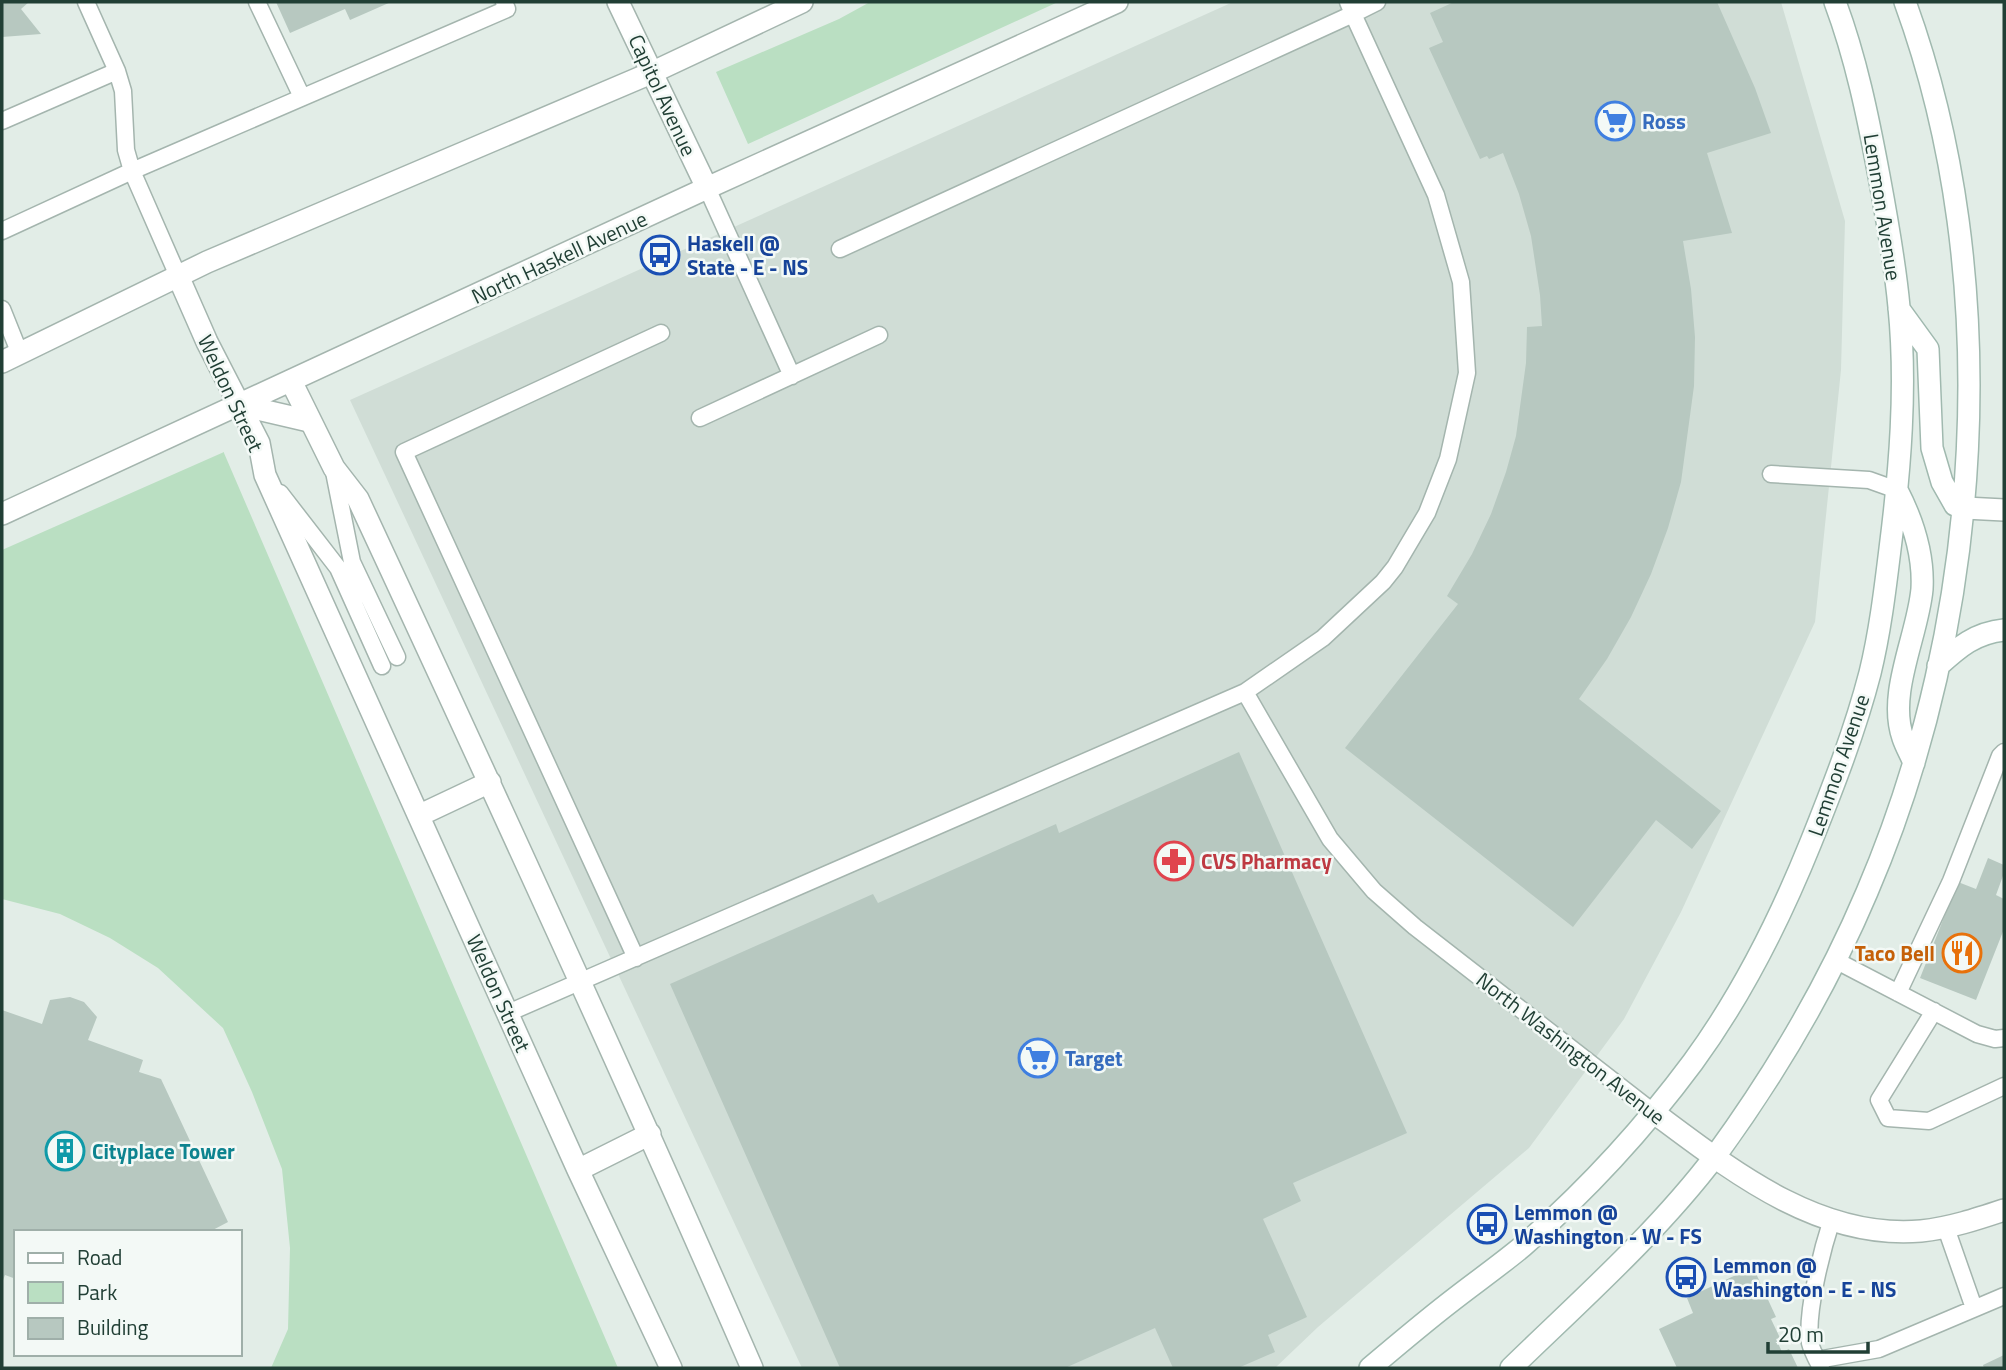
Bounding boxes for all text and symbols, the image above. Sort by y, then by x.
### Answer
street label: Capitol Avenue [621,29,705,161]
supermarket icon: Ross [1594,100,1636,142]
place label: Ross [1642,105,1686,137]
street label: Lemmon Avenue [1856,131,1910,283]
street label: North Haskell Avenue [466,202,652,312]
place label: Haskell @ State - E - NS [687,227,808,283]
bus stop icon: Haskell @ State - E - NS [639,234,681,276]
street label: Weldon Street [190,329,272,457]
street label: Lemmon Avenue [1799,690,1877,840]
pharmacy icon: CVS Pharmacy [1153,840,1195,882]
place label: CVS Pharmacy [1201,845,1332,877]
street label: Weldon Street [459,929,539,1058]
restaurant icon: Taco Bell [1941,932,1983,974]
place label: Taco Bell [1855,937,1935,969]
street label: North Washington Avenue [1470,964,1672,1132]
supermarket icon: Target [1017,1037,1059,1079]
place label: Target [1065,1042,1123,1074]
building icon: Cityplace Tower [44,1130,86,1172]
place label: Cityplace Tower [92,1135,235,1167]
place label: Lemmon @ Washington - W - FS [1514,1196,1702,1252]
bus stop icon: Lemmon @ Washington - W - FS [1466,1203,1508,1245]
legend [14,1230,242,1356]
text: Road [77,1241,122,1273]
place label: Lemmon @ Washington - E - NS [1713,1249,1896,1305]
bus stop icon: Lemmon @ Washington - E - NS [1665,1256,1707,1298]
text: Park [77,1276,117,1308]
scale bar [1768,1310,1868,1354]
text: Building [77,1311,149,1343]
text: 20 m [1778,1318,1824,1350]

